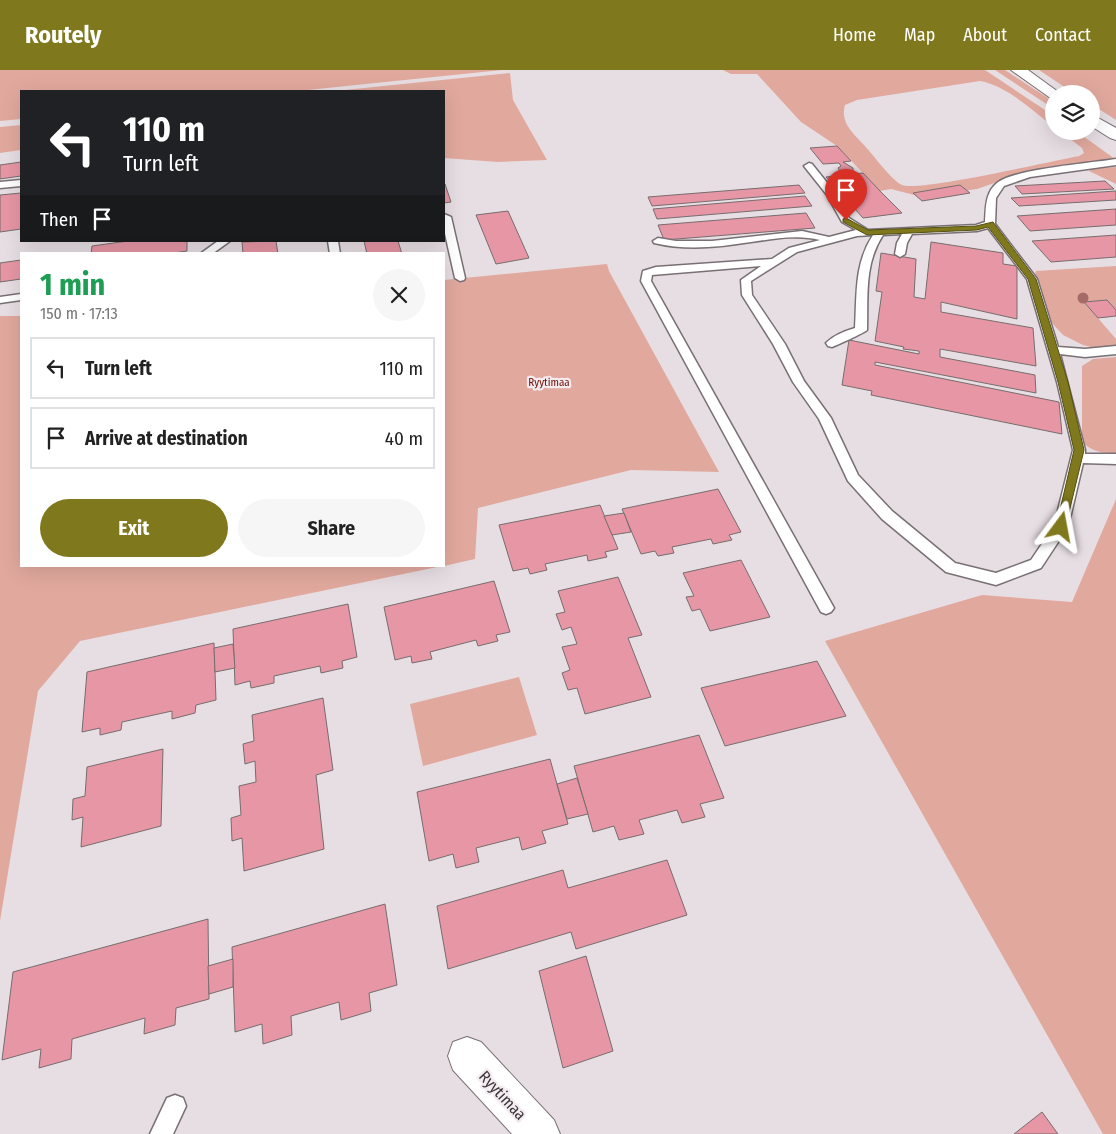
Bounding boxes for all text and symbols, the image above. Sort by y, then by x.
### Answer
text: Routely [25,21,101,49]
text: Home [833,24,876,46]
text: Map [904,24,935,46]
text: About [963,24,1007,46]
text: Contact [1035,24,1091,46]
map controls [1045,85,1100,140]
button: layers [1045,85,1100,140]
text: 110 m [123,108,205,150]
icon: left [40,110,105,175]
text: Turn left [123,150,199,177]
pin [825,169,867,220]
icon: arrive [832,176,860,204]
icon: arrive [88,205,116,233]
text: Then [40,208,78,231]
text: 1 min [40,267,105,303]
button: close [373,269,425,321]
text: 150 m · 17:13 [40,304,118,323]
icon: left [42,354,70,382]
text: Turn left [85,357,152,380]
text: 110 m [379,357,423,380]
park label: Ryytimaa [528,376,570,389]
icon: arrive [42,424,70,452]
text: Arrive at destination [85,427,248,450]
text: 40 m [385,427,423,450]
button: Exit [40,499,228,557]
button: Share [238,499,425,557]
position arrow [1034,500,1086,552]
street label: Ryytimaa [475,1067,530,1124]

